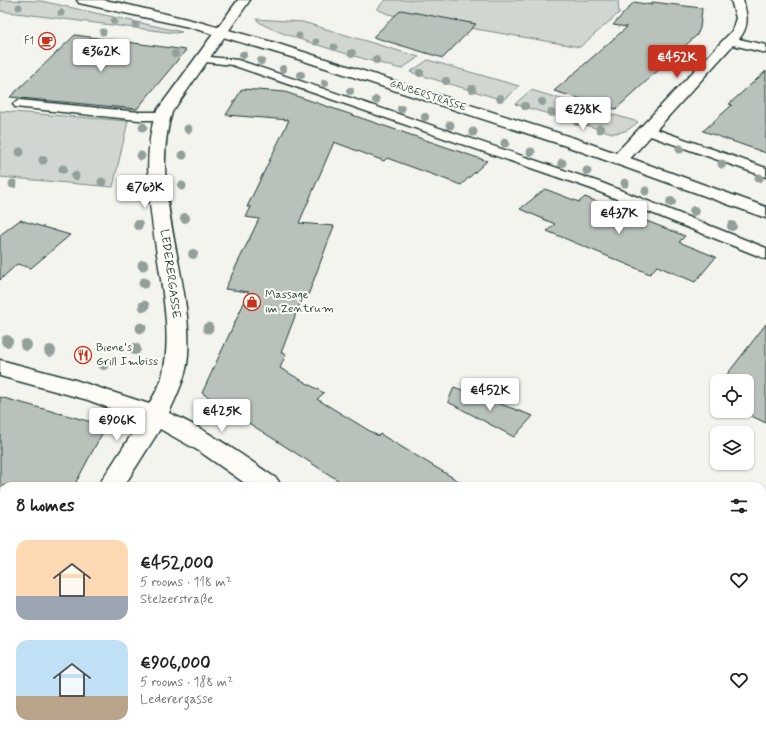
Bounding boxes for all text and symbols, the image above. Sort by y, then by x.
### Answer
cafe icon: F1 [37,31,57,51]
place label: F1 [24,35,34,48]
pin: €362K [73,39,129,73]
text: €362K [82,43,120,60]
pin: €452K [649,45,705,79]
text: €452K [657,49,697,66]
street label: GRUBERSTRASSE [388,77,468,115]
pin: €238K [555,97,611,131]
text: €238K [565,101,601,118]
pin: €763K [117,175,173,209]
text: €763K [126,179,164,196]
pin: €437K [591,201,647,235]
text: €437K [600,205,638,222]
street label: LEDERERGASSE [156,228,184,320]
place label: Massage im Zentrum [265,287,334,317]
shop icon: Massage im Zentrum [242,292,262,312]
place label: Biene's Grill Imbiss [96,340,158,370]
restaurant icon: Biene's Grill Imbiss [73,345,93,365]
map controls [710,374,754,470]
button: locate [710,374,754,418]
pin: €452K [462,378,518,412]
text: €452K [470,382,510,399]
pin: €425K [194,399,250,433]
text: €425K [202,403,242,420]
pin: €906K [89,408,145,442]
text: €906K [98,412,136,429]
button: layers [710,426,754,470]
text: 8 homes [16,495,75,517]
icon: filters [728,495,750,517]
text: €452,000 [140,552,213,574]
icon: home [48,556,96,604]
icon: heart [728,569,750,591]
text: 5 rooms · 118 m² [140,574,231,591]
text: Stelzerstraße [140,591,213,608]
text: €906,000 [140,652,210,674]
icon: home [48,656,96,704]
icon: heart [728,669,750,691]
text: 5 rooms · 188 m² [140,674,233,691]
text: Lederergasse [140,691,213,708]

